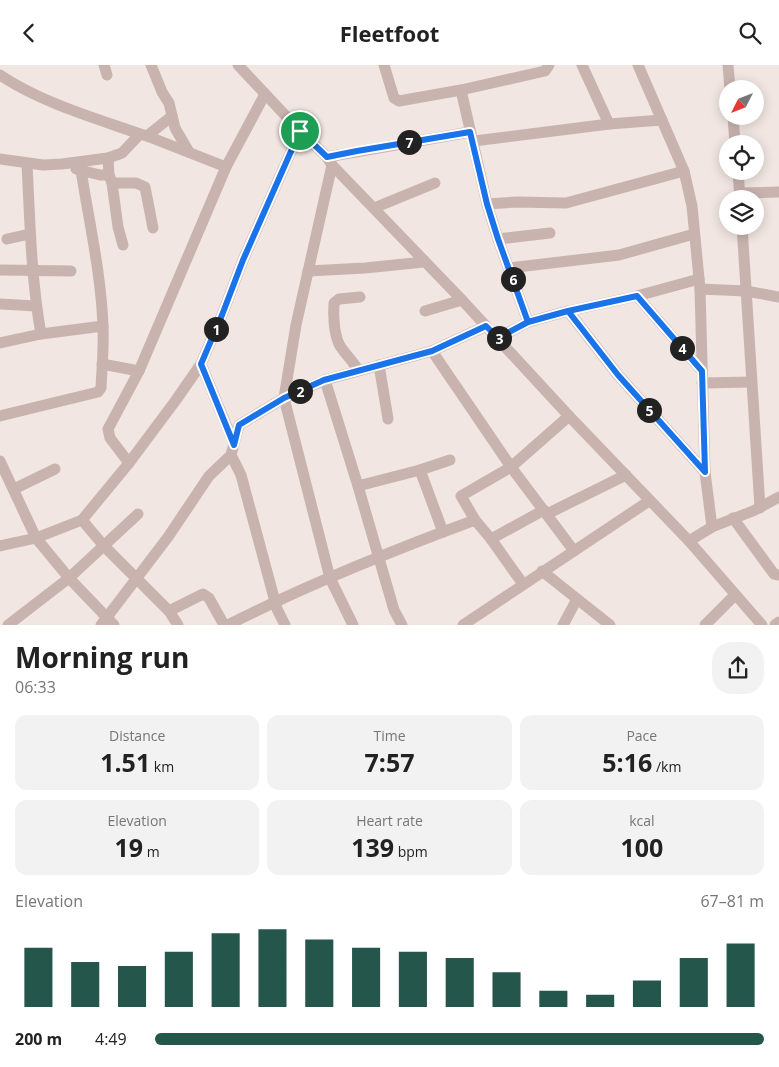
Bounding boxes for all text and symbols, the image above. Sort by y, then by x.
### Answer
text: Fleetfoot [340,18,439,48]
icon: back [15,19,43,47]
icon: search [736,19,764,47]
north arrow [719,80,764,125]
map controls [719,80,764,235]
pin [279,110,321,152]
icon: arrive [286,117,314,145]
pin: 7 [396,129,422,155]
text: 7 [405,133,414,152]
button: locate [719,135,764,180]
button: layers [719,190,764,235]
pin: 6 [500,267,526,291]
text: 6 [509,270,518,289]
pin: 1 [204,317,228,341]
text: 1 [212,320,221,339]
pin: 3 [486,325,512,351]
text: 3 [495,329,504,348]
pin: 4 [670,335,694,361]
text: 4 [678,339,687,358]
pin: 2 [288,379,312,403]
text: 2 [296,382,305,401]
pin: 5 [636,397,662,423]
text: 5 [645,401,654,420]
text: Morning run [15,638,189,676]
button: share [712,642,764,694]
text: 06:33 [15,676,56,698]
text: Distance [109,726,165,745]
text: Time [373,726,406,745]
text: Pace [626,726,657,745]
text: 1.51 [100,745,150,779]
text: 7:57 [364,745,415,779]
text: 5:16 [602,745,652,779]
text: km [150,757,174,776]
text: /km [652,757,681,776]
text: Elevation [107,811,167,830]
text: Heart rate [356,811,423,830]
text: kcal [629,811,655,830]
text: 19 [115,830,143,864]
text: 139 [351,830,394,864]
text: 100 [620,830,663,864]
text: m [143,842,160,861]
text: bpm [394,842,428,861]
text: Elevation [15,890,83,912]
text: 67–81 m [700,890,764,912]
text: 200 m [15,1028,62,1050]
text: 4:49 [95,1028,127,1050]

